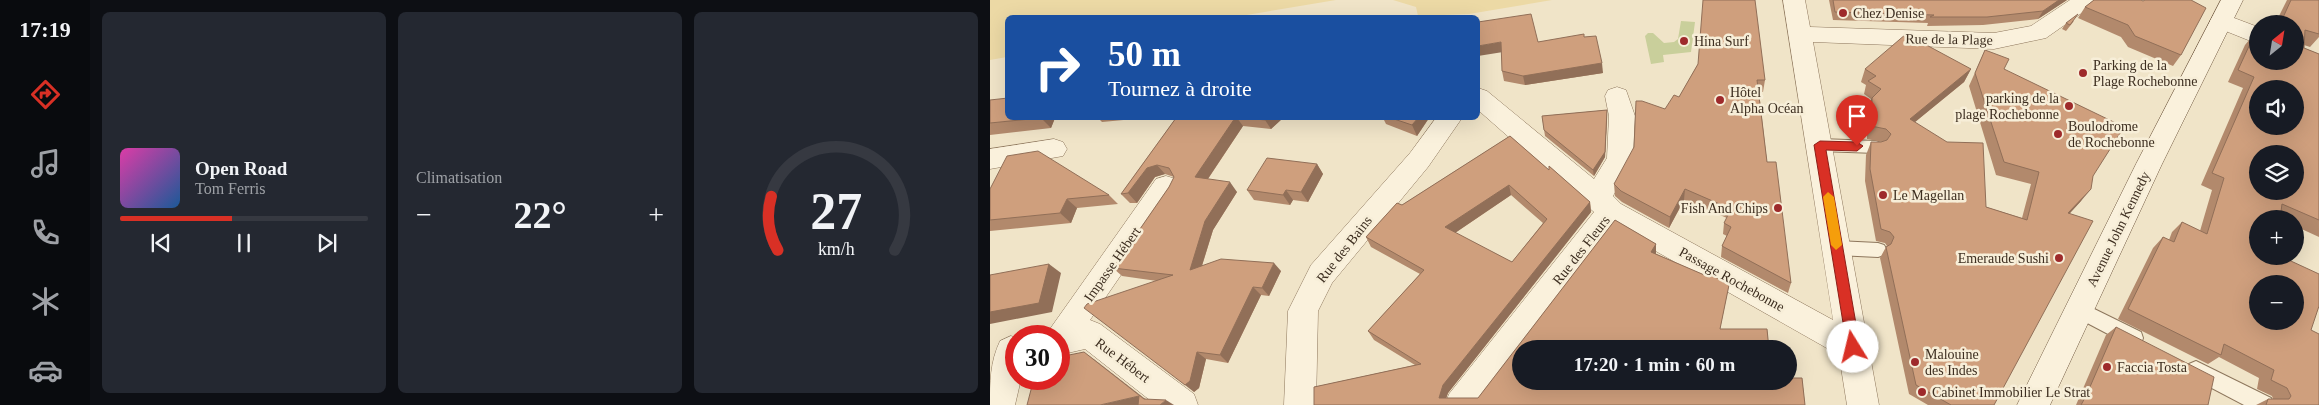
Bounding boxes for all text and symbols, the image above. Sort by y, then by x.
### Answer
place label: Chez Denise [1853,6,1924,21]
marker: Chez Denise [1837,7,1849,19]
north arrow [2249,15,2304,70]
map controls [2249,15,2304,330]
text: 17:19 [19,17,71,42]
street label: Rue de la Plage [1905,31,1993,48]
place label: Hina Surf [1694,34,1749,49]
icon: right [1025,35,1090,100]
text: 50 m [1108,35,1181,74]
marker: Hina Surf [1678,35,1690,47]
place label: Parking de la Plage Rochebonne [2093,58,2198,89]
marker: Parking de la Plage Rochebonne [2077,67,2089,79]
text: Tournez à droite [1108,76,1252,101]
icon: directions [28,77,63,112]
button: sound [2249,80,2304,135]
place label: Hôtel Alpha Océan [1730,85,1803,116]
place label: parking de la plage Rochebonne [1955,91,2060,122]
marker: Hôtel Alpha Océan [1714,94,1726,106]
pin [1836,95,1878,146]
marker: parking de la plage Rochebonne [2063,100,2075,112]
icon: arrive [1843,102,1871,130]
place label: Boulodrome de Rochebonne [2068,119,2155,150]
marker: Boulodrome de Rochebonne [2052,128,2064,140]
button: layers [2249,145,2304,200]
icon: music [28,146,63,181]
text: Open Road [195,158,287,179]
text: Climatisation [416,169,502,186]
street label: Avenue John Kennedy [2084,169,2153,289]
text: Tom Ferris [195,180,265,197]
text: 27 [810,183,862,240]
place label: Le Magellan [1893,188,1964,203]
marker: Le Magellan [1877,189,1889,201]
text: 22° [513,194,567,236]
text: − [416,199,432,230]
text: + [648,199,664,230]
place label: Fish And Chips [1681,201,1768,216]
marker: Fish And Chips [1772,202,1784,214]
button: + [2249,210,2304,265]
street label: Rue des Bains [1314,213,1375,285]
street label: Rue des Fleurs [1550,213,1613,288]
icon: phone [28,215,63,250]
street label: Impasse Hébert [1081,224,1144,304]
icon: previous [147,229,175,257]
icon: pause [230,229,258,257]
icon: next [313,229,341,257]
text: km/h [818,239,854,259]
street label: Passage Rochebonne [1677,244,1787,315]
place label: Emeraude Sushi [1958,251,2049,266]
marker: Emeraude Sushi [2053,252,2065,264]
button: − [2249,275,2304,330]
icon: climate [28,284,63,319]
position arrow [1826,320,1878,372]
speed limit sign: 30 [1005,325,1070,390]
street label: Rue Hébert [1093,335,1153,386]
place label: Malouine des Indes [1925,347,1979,378]
icon: car [28,353,63,388]
text: 17:20 · 1 min · 60 m [1574,354,1735,375]
marker: Malouine des Indes [1909,356,1921,368]
place label: Faccia Tosta [2117,360,2188,375]
marker: Faccia Tosta [2101,361,2113,373]
place label: Cabinet Immobilier Le Strat [1932,385,2090,400]
marker: Cabinet Immobilier Le Strat [1916,386,1928,398]

